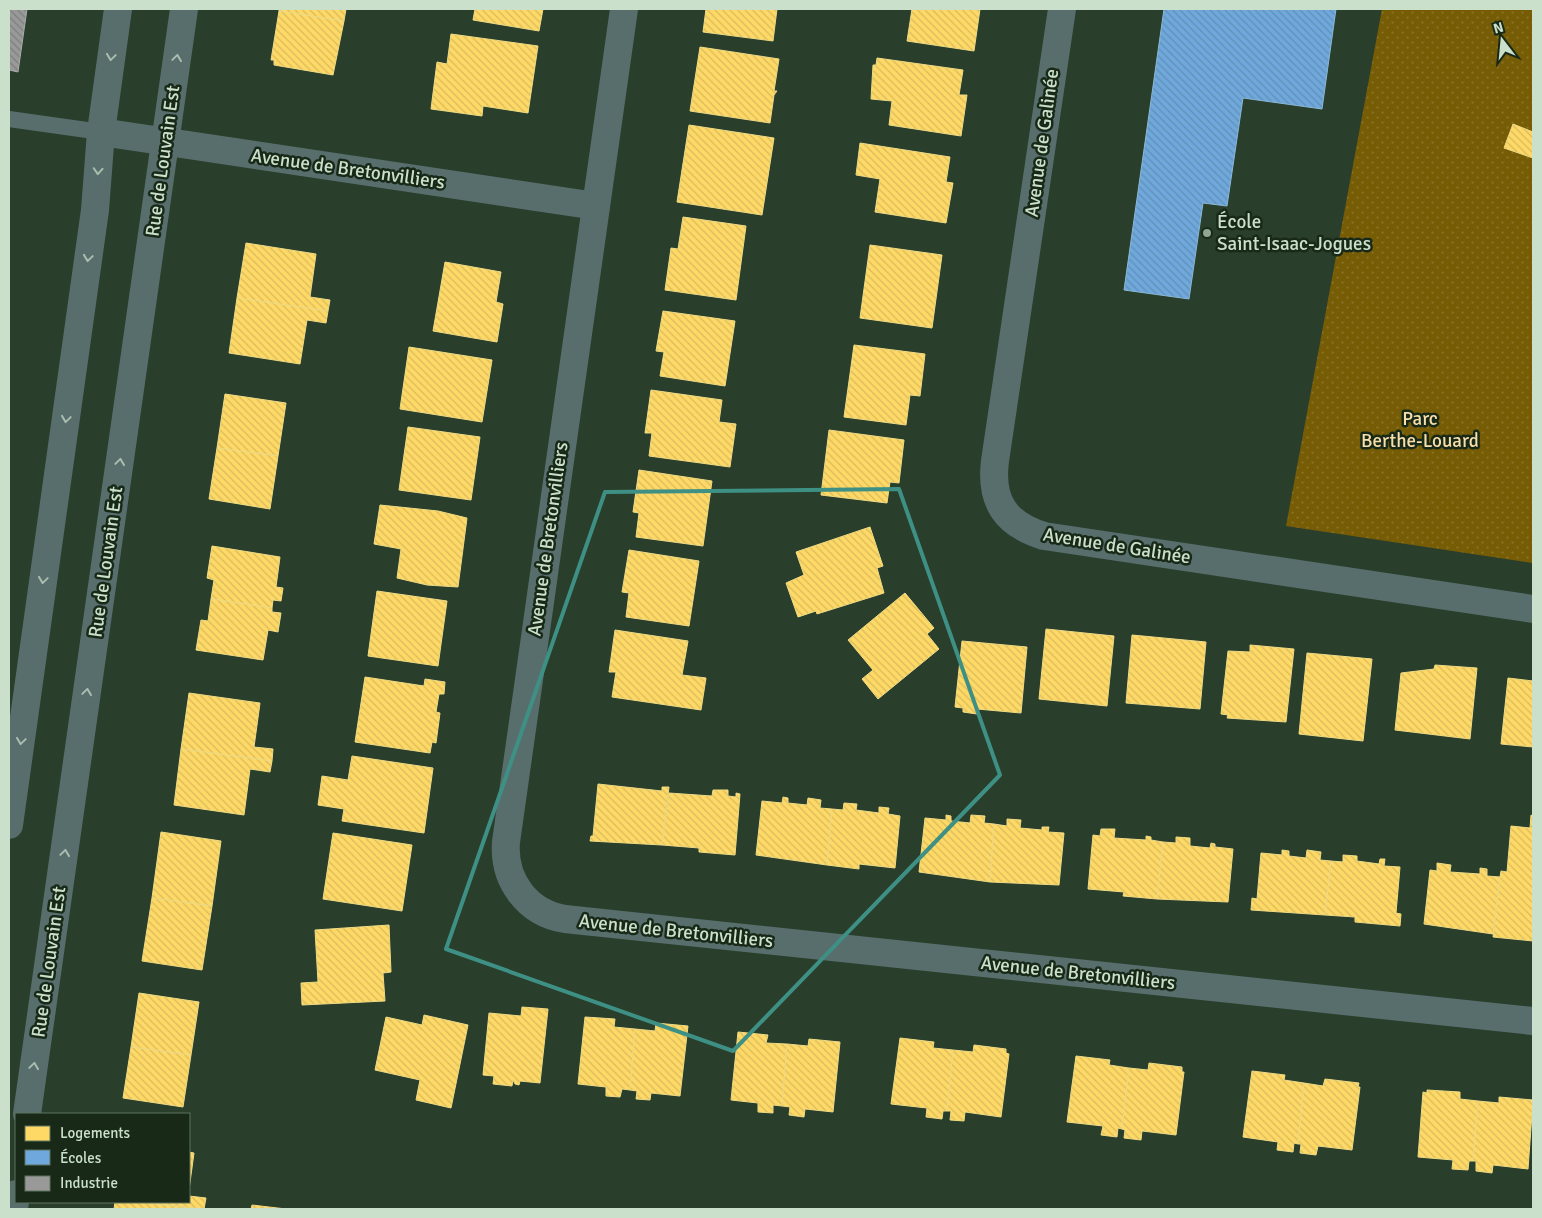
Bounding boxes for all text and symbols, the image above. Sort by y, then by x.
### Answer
north arrow [1477,15,1527,65]
text: N [1492,18,1506,37]
one-way arrow [106,53,117,61]
one-way arrow [171,54,182,62]
street label: Avenue de Galinée [1020,67,1064,219]
street label: Rue de Louvain Est [141,84,186,238]
street label: Avenue de Bretonvilliers [250,144,446,194]
one-way arrow [92,167,103,175]
place label: École Saint-Isaac-Jogues [1217,210,1371,256]
marker: École Saint-Isaac-Jogues [1201,227,1213,239]
one-way arrow [83,255,94,263]
park label: Parc Berthe-Louard [1361,407,1479,453]
one-way arrow [61,415,71,424]
street label: Avenue de Bretonvilliers [523,441,573,637]
one-way arrow [114,458,125,466]
street label: Rue de Louvain Est [84,485,129,639]
street label: Avenue de Galinée [1041,522,1193,570]
one-way arrow [38,577,49,585]
one-way arrow [82,688,92,697]
one-way arrow [16,737,26,746]
one-way arrow [59,849,69,857]
street label: Rue de Louvain Est [27,885,72,1039]
street label: Avenue de Bretonvilliers [578,909,774,953]
street label: Avenue de Bretonvilliers [980,951,1176,995]
one-way arrow [29,1062,39,1070]
legend [15,1113,190,1203]
text: Logements [60,1124,131,1142]
text: Écoles [60,1148,102,1167]
text: Industrie [60,1174,118,1192]

